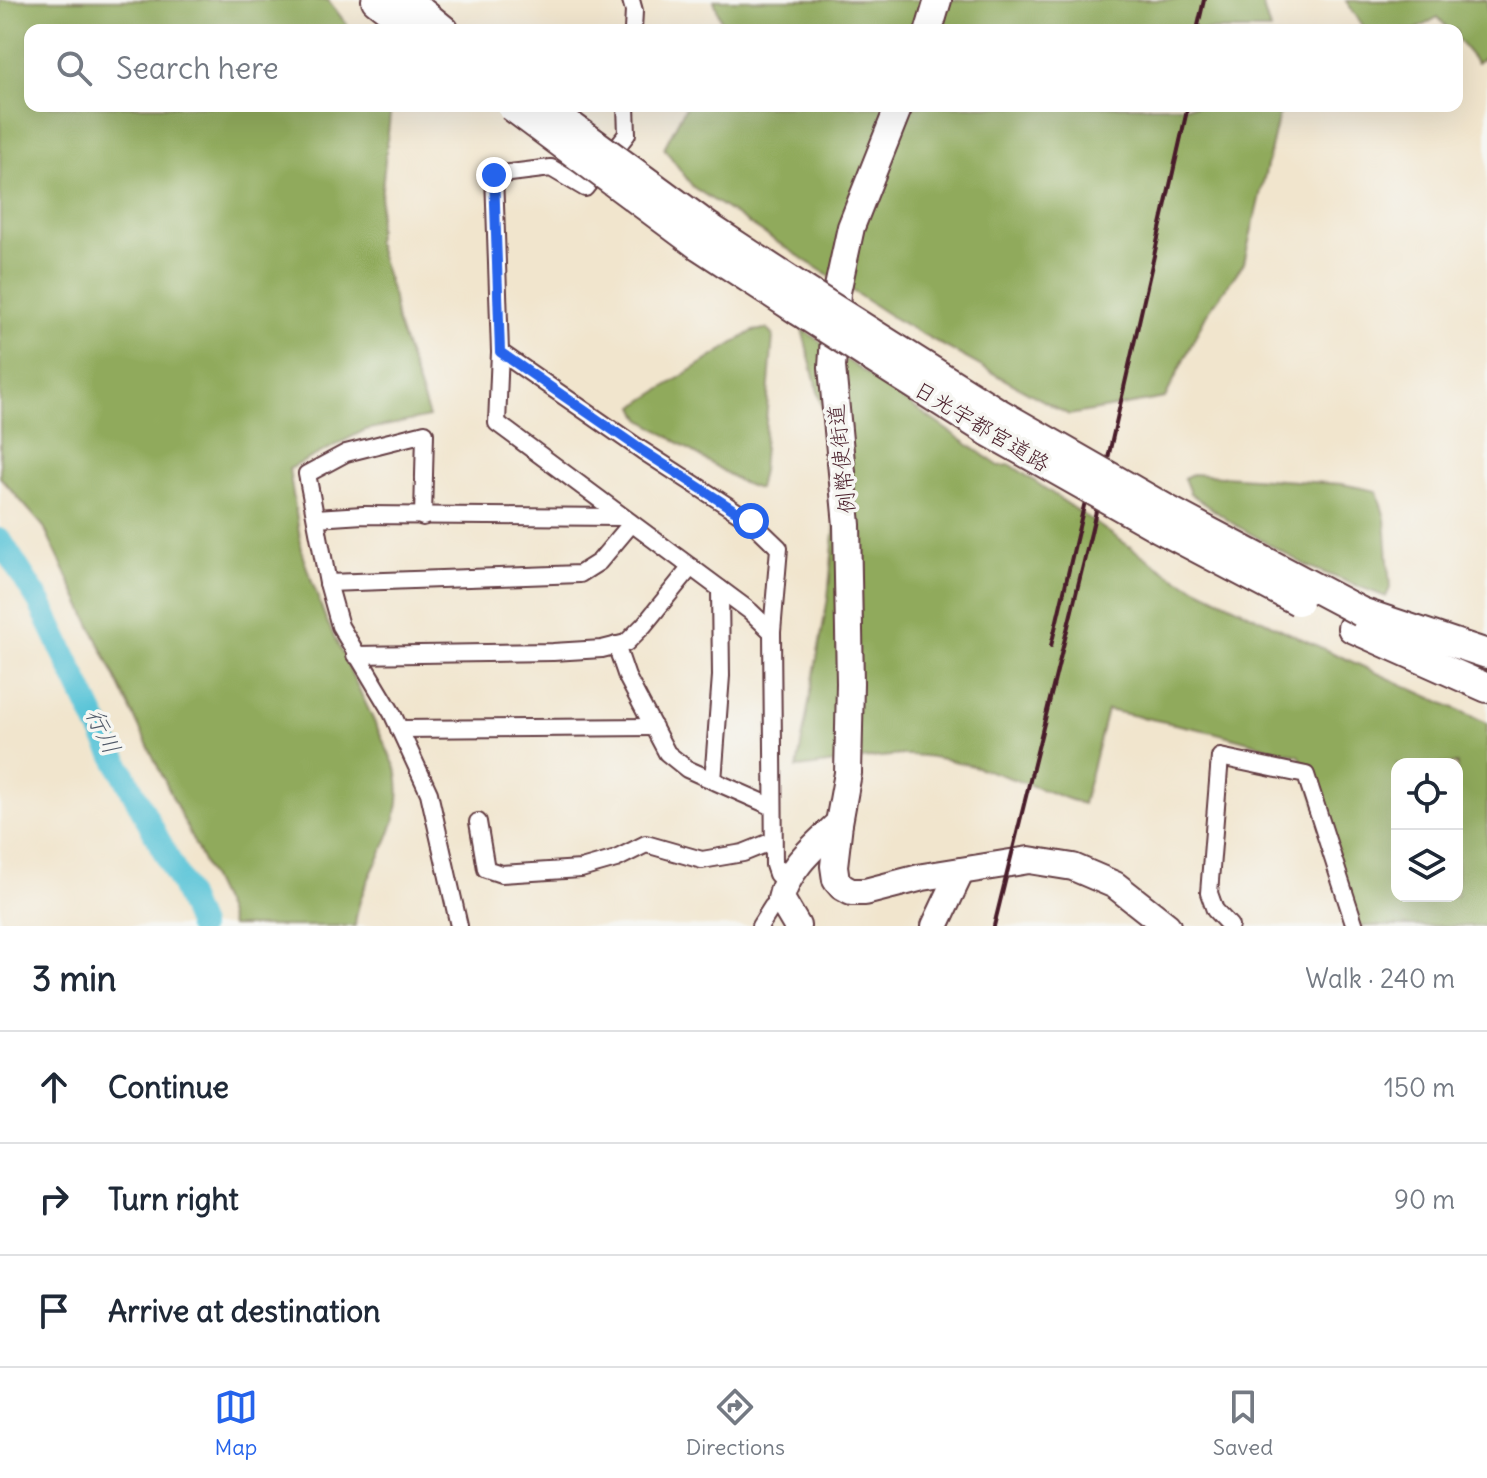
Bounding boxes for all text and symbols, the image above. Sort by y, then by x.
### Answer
search box [24,24,1463,112]
icon: search [52,46,96,90]
text: Search here [116,49,279,87]
route end [476,157,512,193]
street label: 日光宇都宮道路 [909,374,1055,478]
street label: 例幣使街道 [821,403,861,515]
route start [733,503,769,539]
water label: 行川 [80,702,128,759]
map controls [1391,758,1463,902]
button: locate [1391,758,1463,830]
button: layers [1391,830,1463,902]
text: 3 min [32,957,117,1000]
text: Walk · 240 m [1305,962,1455,995]
icon: ahead [32,1065,76,1109]
text: Continue [108,1068,229,1106]
text: 150 m [1384,1071,1455,1104]
icon: right [32,1177,76,1221]
text: Turn right [108,1180,239,1218]
text: 90 m [1394,1183,1455,1216]
icon: arrive [32,1289,76,1333]
text: Arrive at destination [108,1292,380,1330]
tab: Map [214,1385,258,1461]
tab: Directions [686,1385,785,1461]
tab: Saved [1213,1385,1273,1461]

